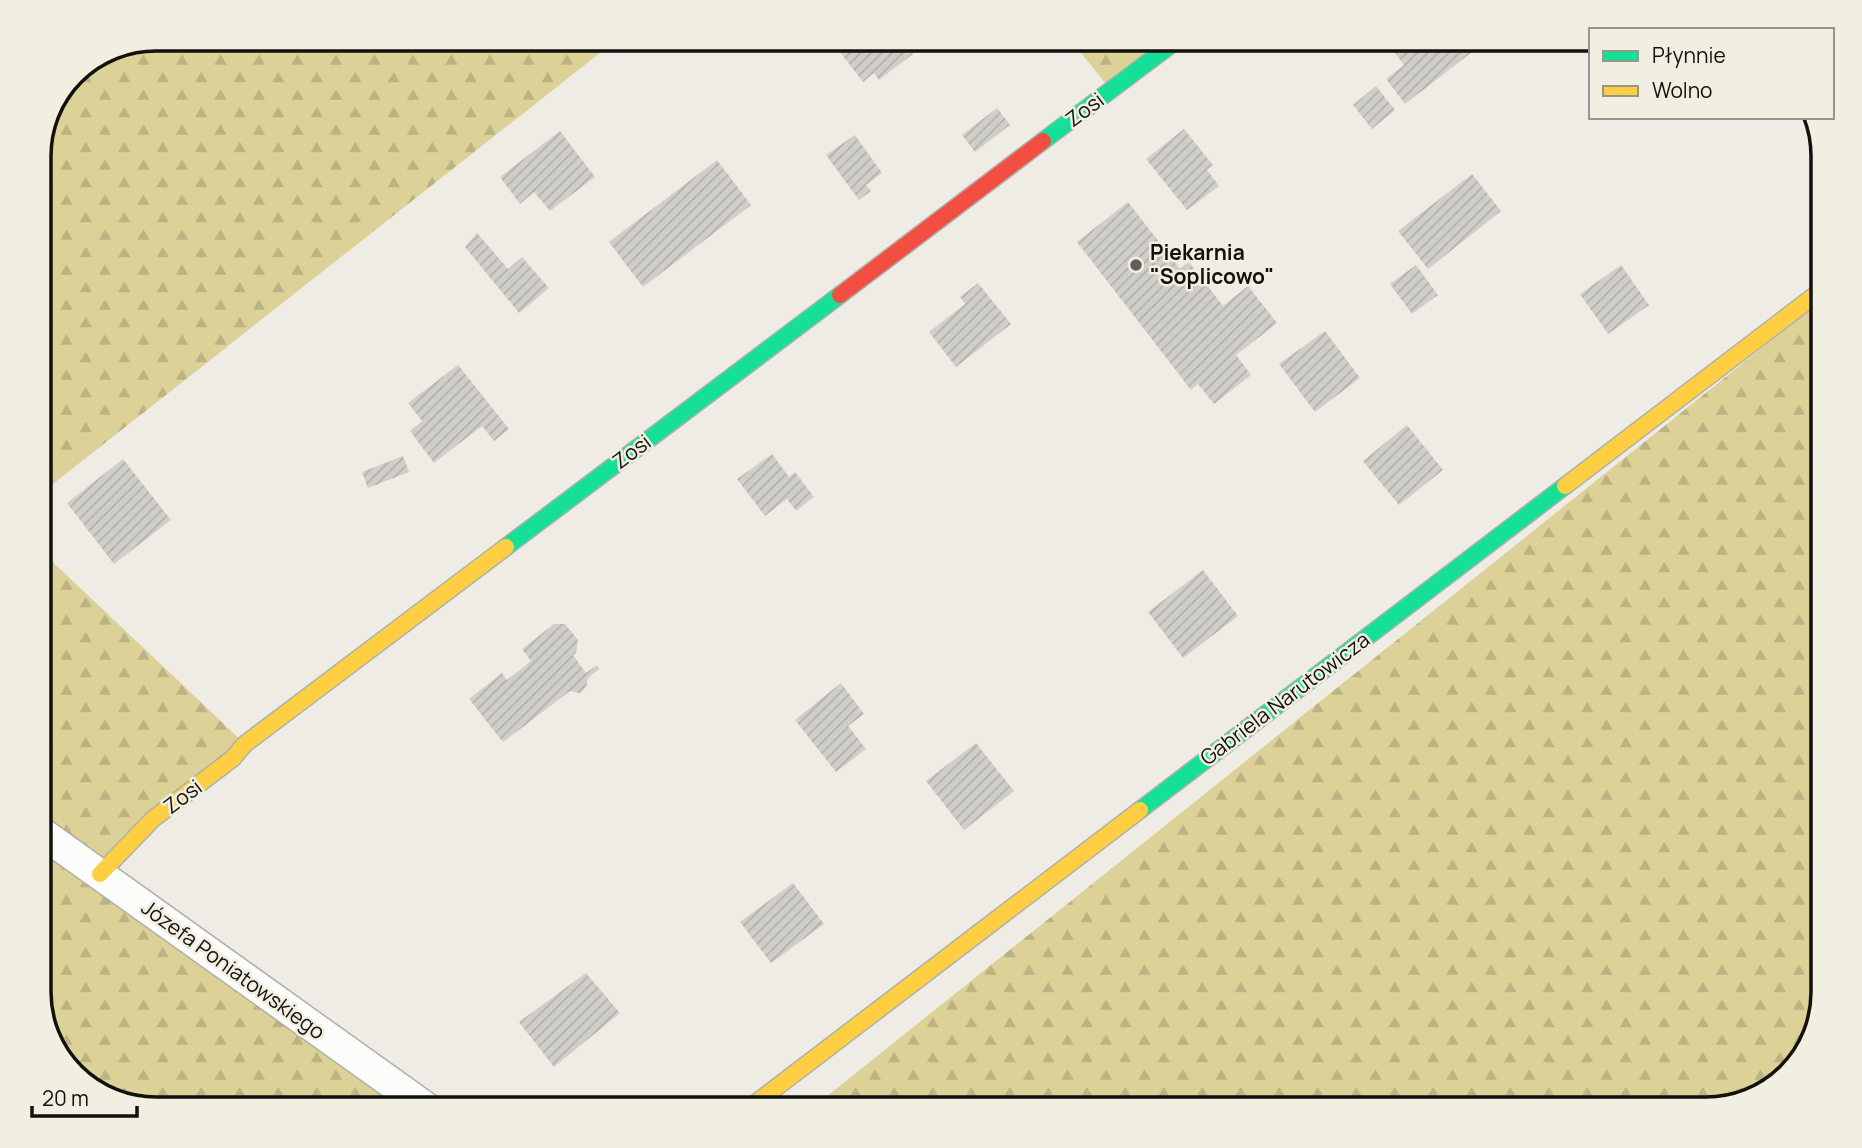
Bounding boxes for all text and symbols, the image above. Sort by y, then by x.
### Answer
legend [1589,28,1834,119]
text: Płynnie [1652,41,1726,69]
text: Wolno [1652,76,1713,104]
street label: Zosi [1060,86,1109,133]
place label: Piekarnia "Soplicowo" [1150,238,1274,290]
marker: Piekarnia "Soplicowo" [1128,257,1144,273]
street label: Zosi [607,428,656,475]
street label: Gabriela Narutowicza [1194,625,1375,771]
street label: Zosi [158,773,207,820]
street label: Józefa Poniatowskiego [136,893,331,1045]
scale bar [32,1074,136,1118]
text: 20 m [42,1084,89,1112]

